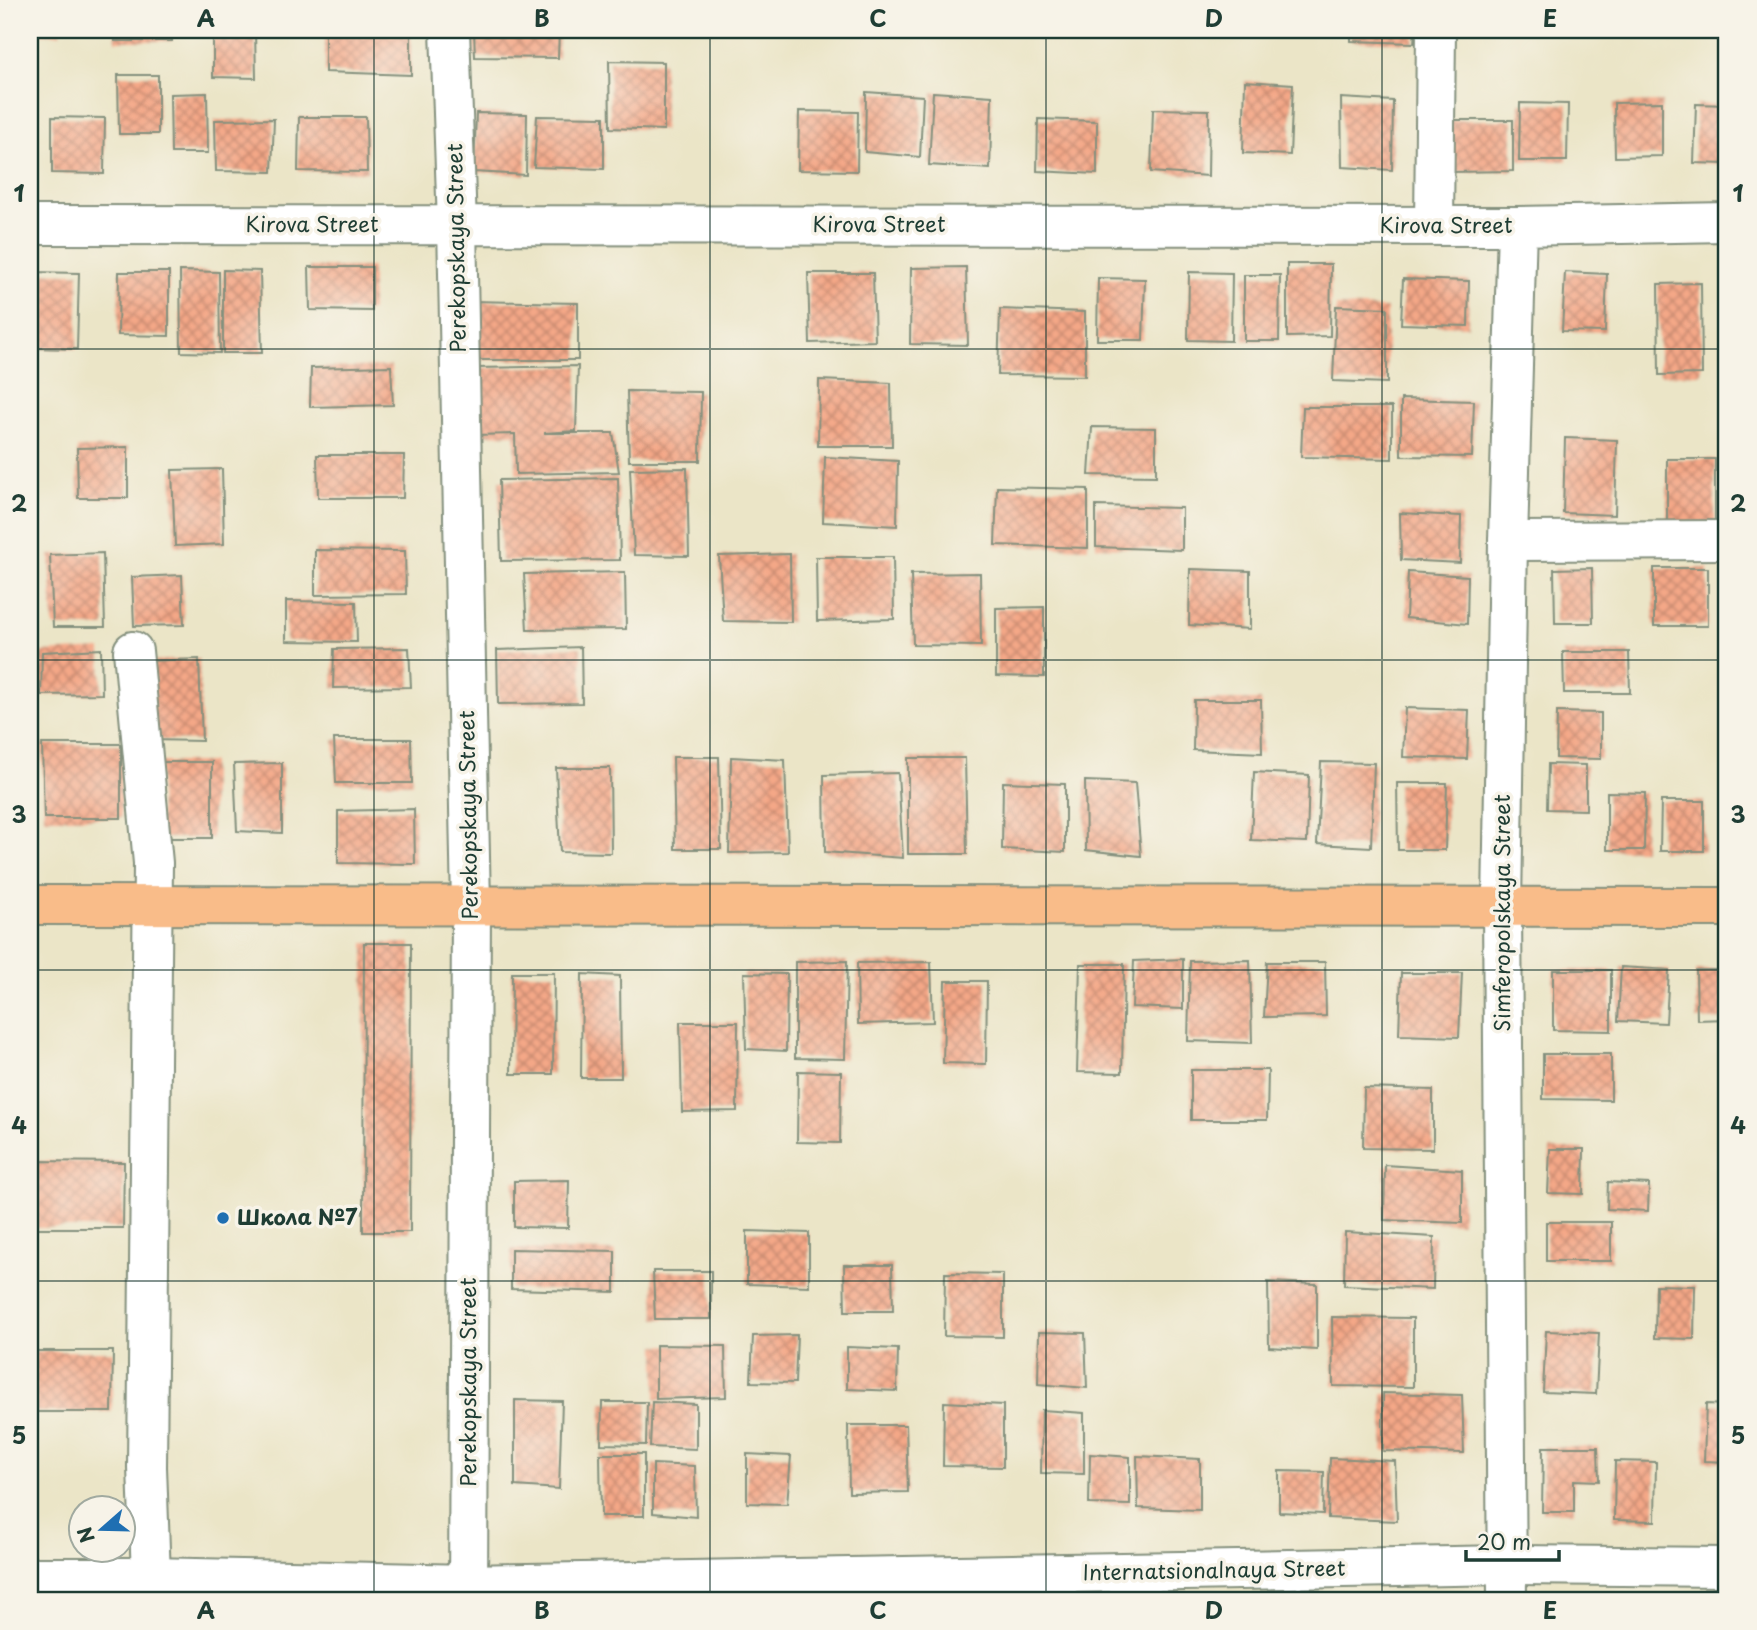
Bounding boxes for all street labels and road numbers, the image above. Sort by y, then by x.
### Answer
street label: Perekopskaya Street [437,143,473,353]
street label: Kirova Street [245,207,379,239]
street label: Kirova Street [812,207,946,239]
street label: Kirova Street [1379,208,1513,240]
street label: Perekopskaya Street [449,710,485,920]
street label: Simferopolskaya Street [1485,794,1517,1032]
street label: Perekopskaya Street [451,1277,483,1487]
street label: Internatsionalnaya Street [1082,1551,1346,1587]

